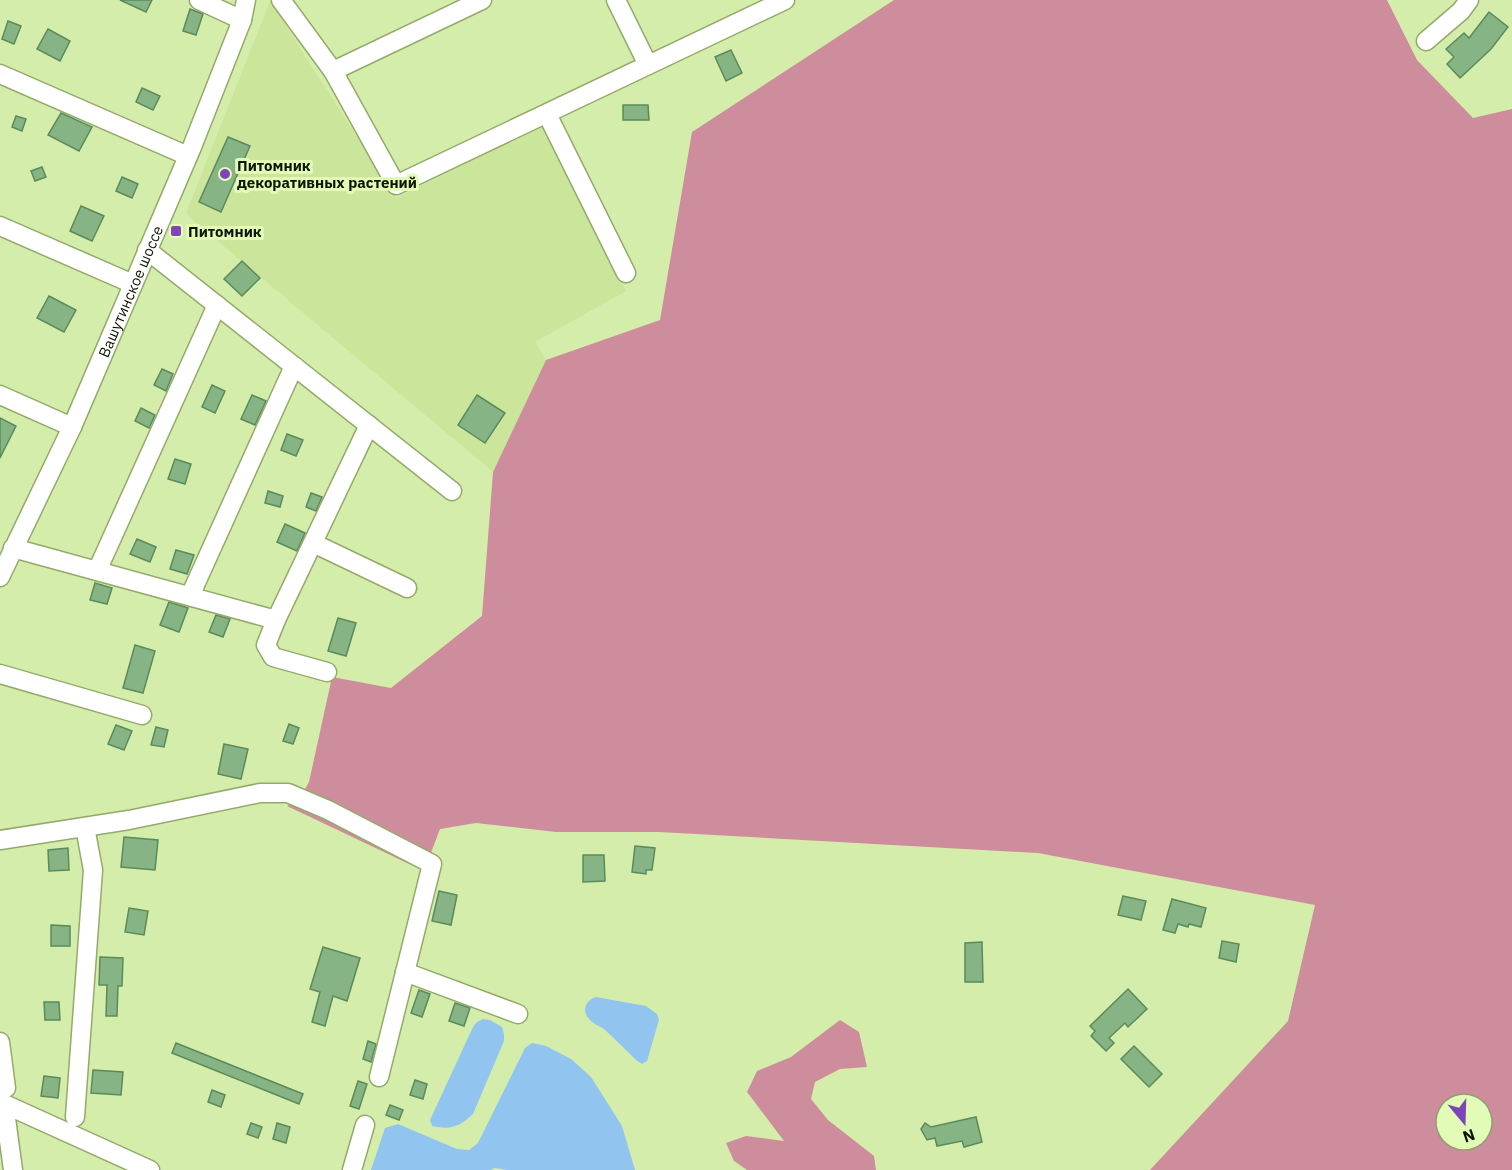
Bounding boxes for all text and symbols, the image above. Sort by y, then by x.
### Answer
place label: Питомник декоративных растений [237,156,417,192]
marker: Питомник декоративных растений [218,167,232,181]
place label: Питомник [188,222,262,241]
street label: Вашутинское шоссе [94,223,167,360]
marker: Питомник [169,224,183,238]
north arrow [1434,1092,1494,1152]
text: N [1460,1125,1478,1148]

